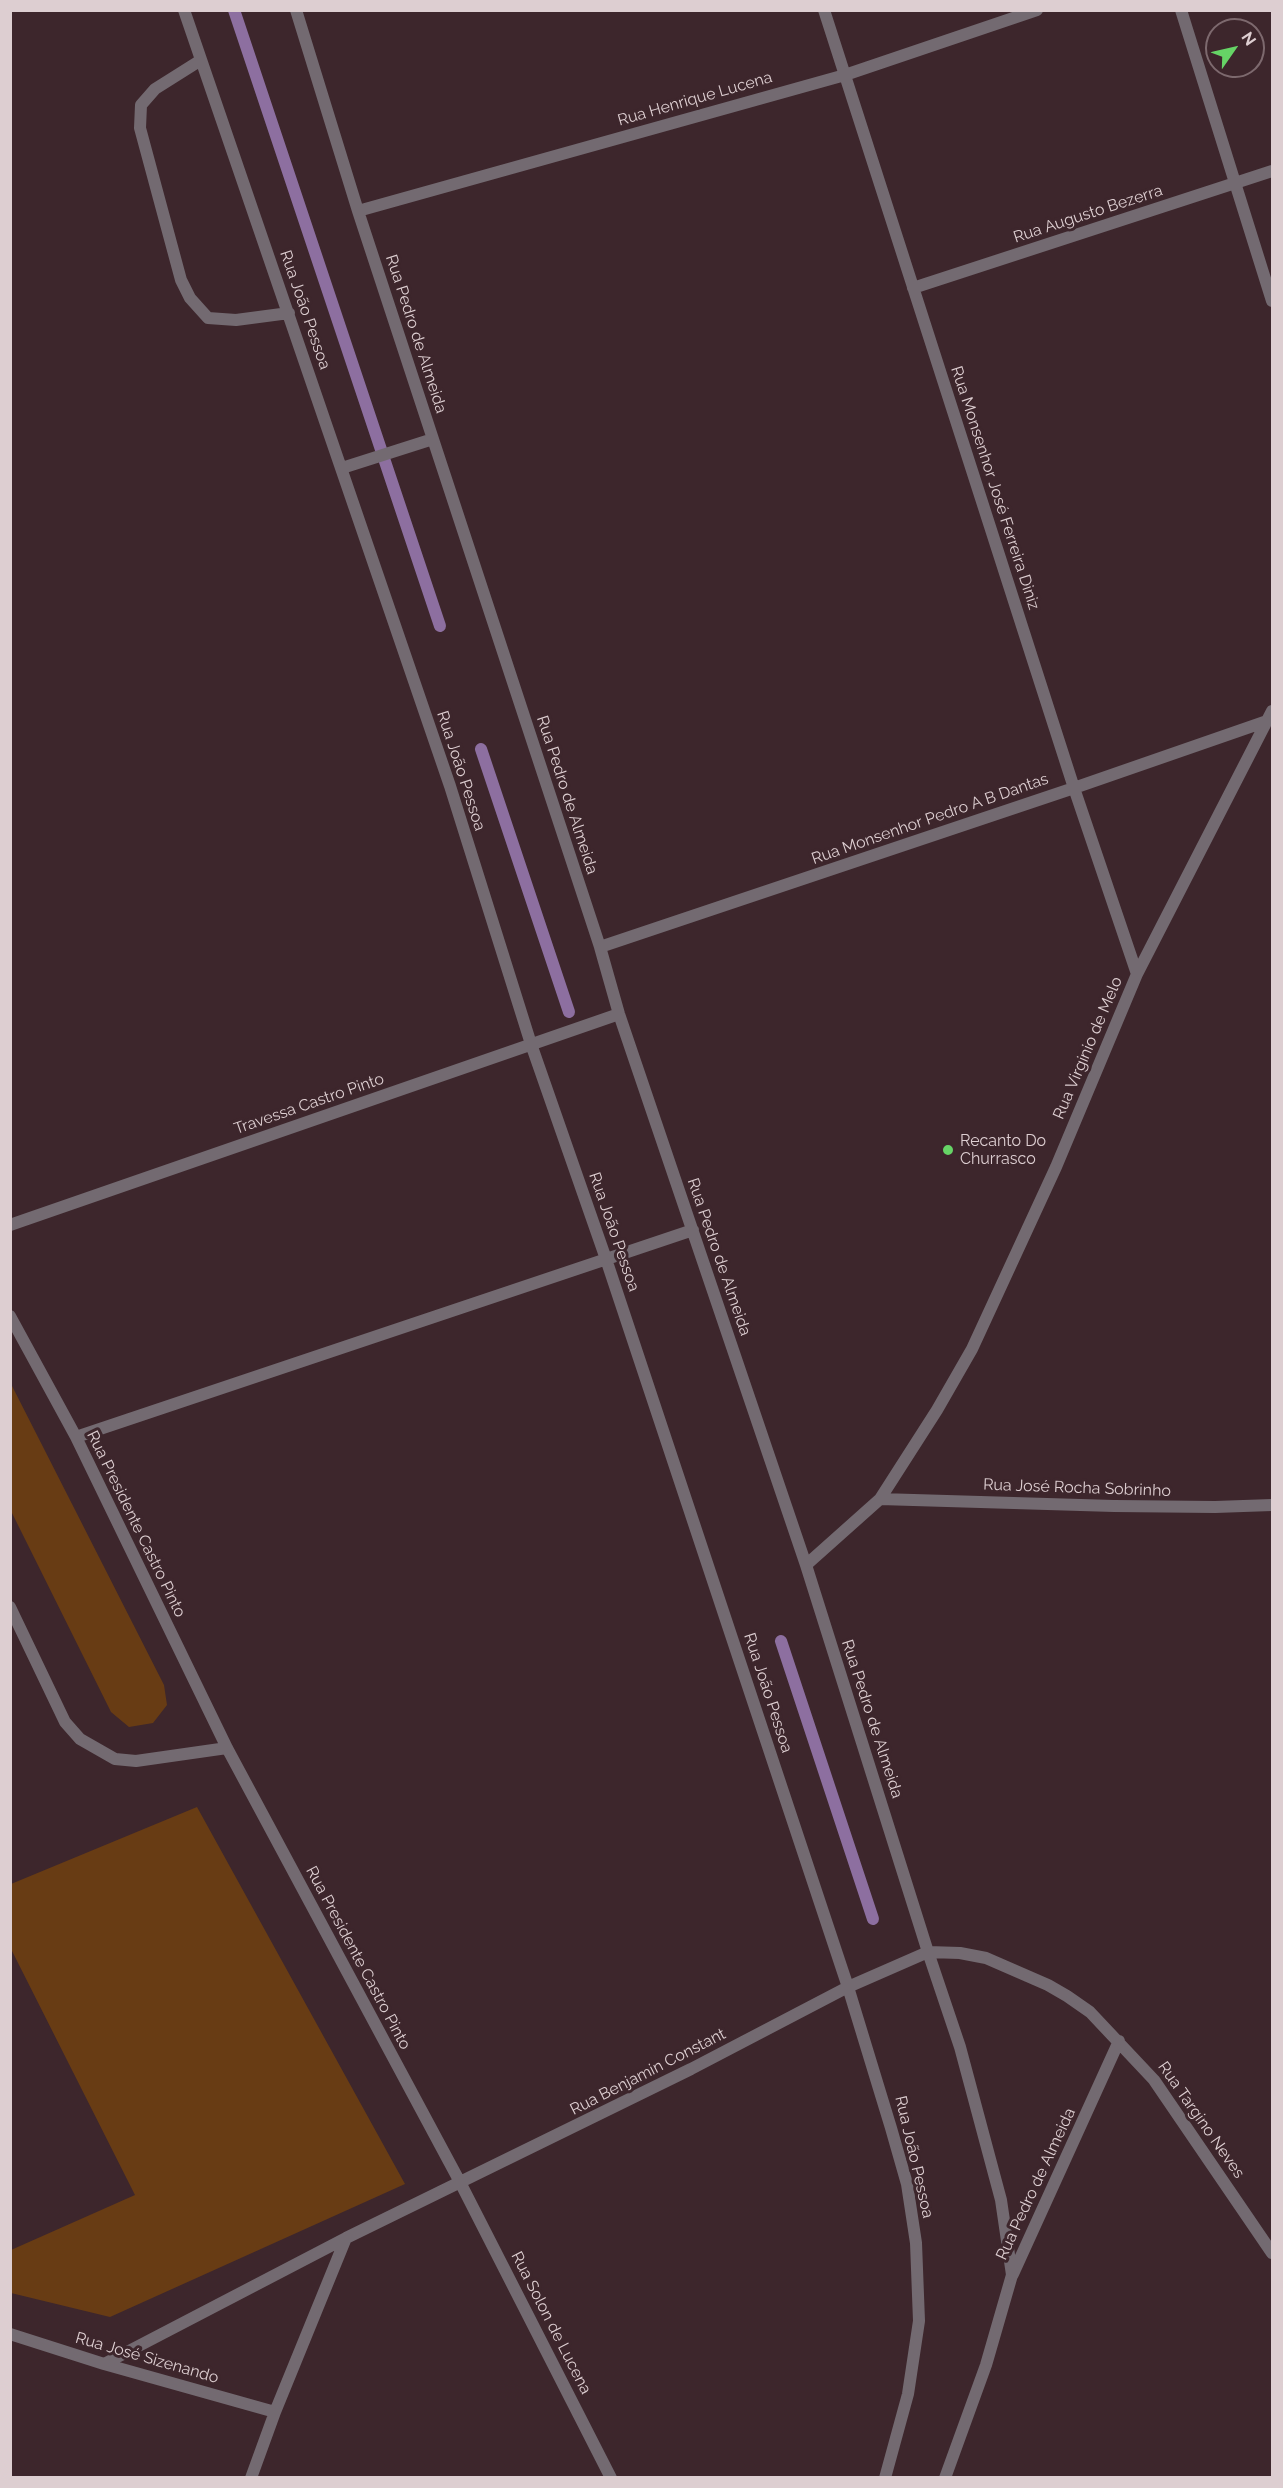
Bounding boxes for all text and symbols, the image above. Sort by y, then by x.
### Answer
north arrow [1205,18,1265,78]
text: N [1237,28,1260,49]
street label: Rua Henrique Lucena [615,68,775,130]
street label: Rua Augusto Bezerra [1011,181,1165,247]
street label: Rua João Pessoa [276,248,334,372]
street label: Rua Pedro de Almeida [381,252,451,416]
street label: Rua Monsenhor José Ferreira Diniz [947,364,1043,612]
street label: Rua João Pessoa [433,709,489,833]
street label: Rua Pedro de Almeida [532,713,602,877]
street label: Rua Monsenhor Pedro A B Dantas [809,769,1051,869]
street label: Rua Virginio de Melo [1049,974,1127,1122]
street label: Travessa Castro Pinto [231,1069,387,1139]
place label: Recanto Do Churrasco [960,1131,1046,1169]
marker: Recanto Do Churrasco [941,1143,955,1157]
street label: Rua João Pessoa [585,1170,643,1294]
street label: Rua Pedro de Almeida [683,1176,755,1338]
street label: Rua Presidente Castro Pinto [82,1428,190,1620]
street label: Rua José Rocha Sobrinho [983,1475,1171,1501]
street label: Rua João Pessoa [740,1631,796,1755]
street label: Rua Pedro de Almeida [837,1637,907,1801]
street label: Rua Presidente Castro Pinto [301,1863,415,2053]
street label: Rua Benjamin Constant [567,2024,729,2120]
street label: Rua Targino Neves [1154,2058,1248,2182]
street label: Rua João Pessoa [891,2094,937,2220]
street label: Rua Pedro de Almeida [992,2105,1080,2263]
street label: Rua Solon de Lucena [507,2248,595,2398]
street label: Rua José Sizenando [73,2328,221,2388]

